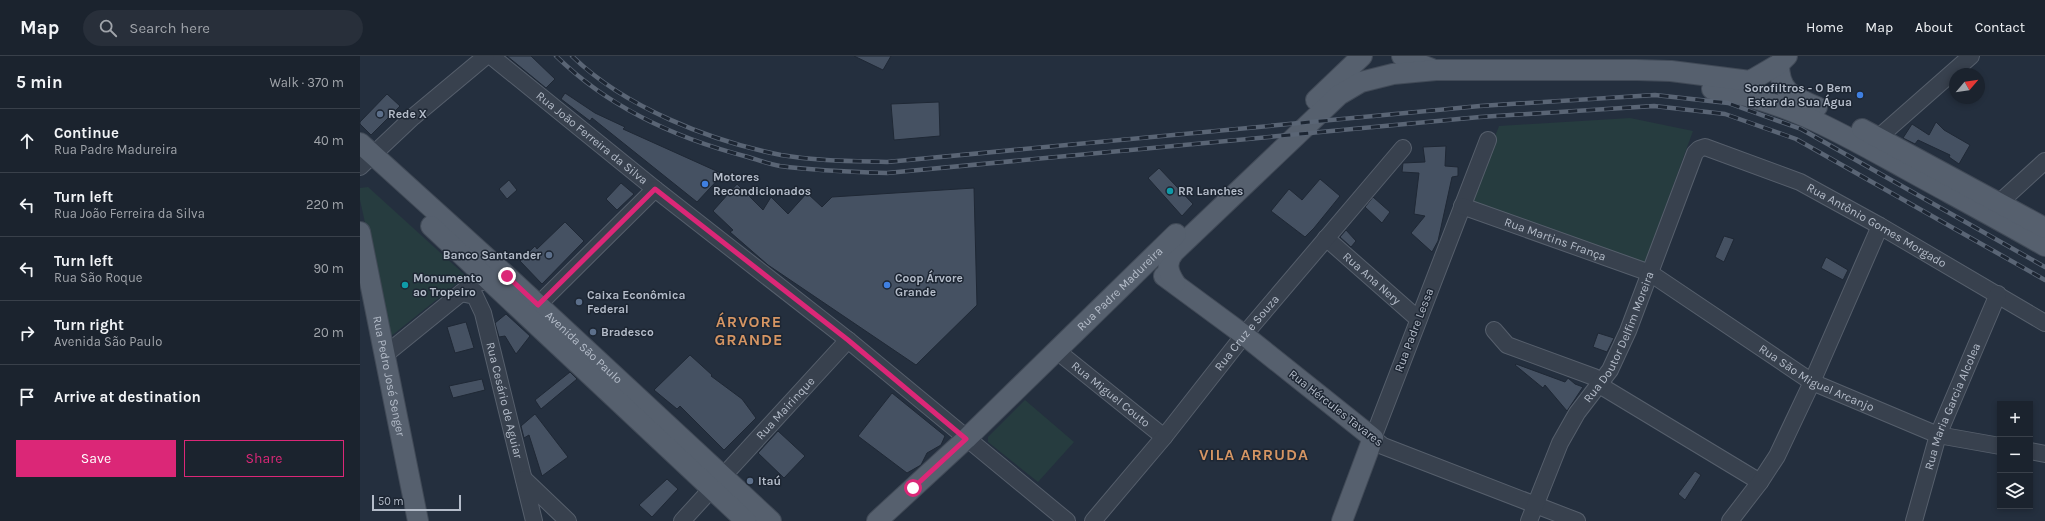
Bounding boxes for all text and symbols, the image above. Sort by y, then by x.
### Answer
search box [83,10,363,46]
text: Map [20,17,59,39]
icon: search [97,17,119,39]
text: Search here [129,19,210,37]
text: Home [1806,19,1843,36]
text: Map [1865,19,1893,36]
text: About [1915,19,1953,36]
text: Contact [1975,19,2025,36]
north arrow [1949,68,1985,104]
text: 5 min [16,72,63,92]
text: Walk · 370 m [269,75,344,90]
place label: Sorofiltros - O Bem Estar da Sua Água [1744,81,1852,109]
street label: Rua João Ferreira da Silva [533,89,651,187]
marker: Sorofiltros - O Bem Estar da Sua Água [1855,90,1865,100]
place label: Rede X [388,107,427,121]
marker: Rede X [375,109,385,119]
text: Continue [54,124,119,142]
icon: ahead [16,130,38,152]
text: 40 m [314,133,344,148]
text: Rua Padre Madureira [54,142,177,157]
place label: Motores Recondicionados [713,170,811,198]
marker: Motores Recondicionados [700,179,710,189]
street label: Rua Antônio Gomes Morgado [1804,180,1949,271]
place label: RR Lanches [1178,184,1243,198]
marker: RR Lanches [1165,186,1175,196]
text: Turn left [54,188,113,206]
icon: left [16,194,38,216]
text: 220 m [306,197,344,212]
text: Rua João Ferreira da Silva [54,206,205,221]
street label: Rua Martins França [1502,215,1608,264]
street label: Rua Padre Madureira [1074,244,1166,334]
place label: Banco Santander [443,248,541,262]
street label: Rua Ana Nery [1340,249,1404,308]
marker: Banco Santander [544,250,554,260]
text: Turn left [54,252,113,270]
icon: left [16,258,38,280]
text: 90 m [313,261,344,276]
route end [498,267,516,285]
text: Rua São Roque [54,270,143,285]
place label: Coop Árvore Grande [895,270,963,299]
street label: Rua Doutor Delfim Moreira [1581,270,1657,405]
place label: Monumento ao Tropeiro [413,271,482,299]
marker: Monumento ao Tropeiro [400,280,410,290]
marker: Coop Árvore Grande [882,280,892,290]
street label: Rua Padre Lessa [1392,286,1436,374]
place label: Caixa Econômica Federal [587,288,685,316]
street label: Rua Cruz e Souza [1212,292,1282,374]
marker: Caixa Econômica Federal [574,297,584,307]
street label: Avenida São Paulo [542,308,625,386]
district label: ÁRVORE GRANDE [715,312,783,349]
street label: Rua Pedro José Senger [370,315,408,438]
text: Turn right [54,316,124,334]
icon: right [16,322,38,344]
text: 20 m [314,325,344,340]
place label: Bradesco [601,325,654,339]
marker: Bradesco [588,327,598,337]
text: Avenida São Paulo [54,334,162,349]
street label: Rua Cesário de Aguiar [483,341,526,461]
street label: Rua São Miguel Arcanjo [1756,341,1876,414]
street label: Rua Maria Garcia Alcolea [1922,341,1983,472]
street label: Rua Miguel Couto [1069,359,1153,430]
street label: Rua Hércules Tavares [1286,367,1386,449]
street label: Rua Mairinque [753,374,818,442]
icon: arrive [16,386,38,408]
text: Arrive at destination [54,388,201,406]
map controls [1997,401,2033,509]
button: + [1997,401,2033,437]
button: − [1997,437,2033,473]
button: Save [16,440,176,477]
button: Share [184,440,344,477]
district label: VILA ARRUDA [1199,445,1309,464]
button: layers [1997,473,2033,509]
place label: Itaú [758,474,781,488]
marker: Itaú [745,476,755,486]
route start [904,479,922,497]
scale bar [372,493,461,512]
text: 50 m [378,495,404,508]

